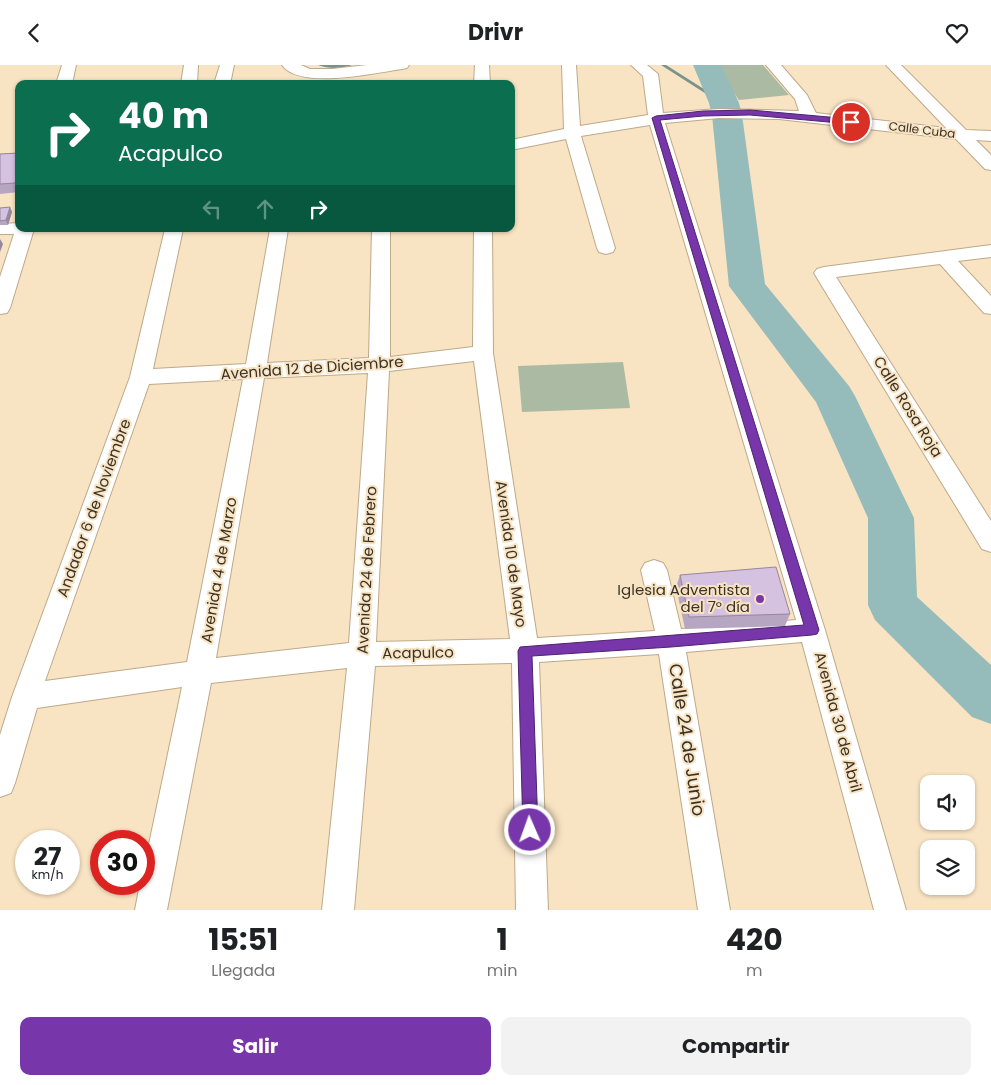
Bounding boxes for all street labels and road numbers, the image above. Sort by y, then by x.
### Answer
street label: Calle Cuba [888,117,956,142]
street label: Avenida 12 de Diciembre [220,351,404,384]
street label: Calle Rosa Roja [869,352,948,461]
street label: Andador 6 de Noviembre [51,416,136,600]
street label: Avenida 10 de Mayo [491,479,532,629]
street label: Avenida 24 de Febrero [352,486,381,654]
street label: Avenida 4 de Marzo [195,496,242,644]
street label: Acapulco [382,641,454,664]
street label: Avenida 30 de Abril [810,649,867,794]
street label: Calle 24 de Junio [663,662,712,818]

